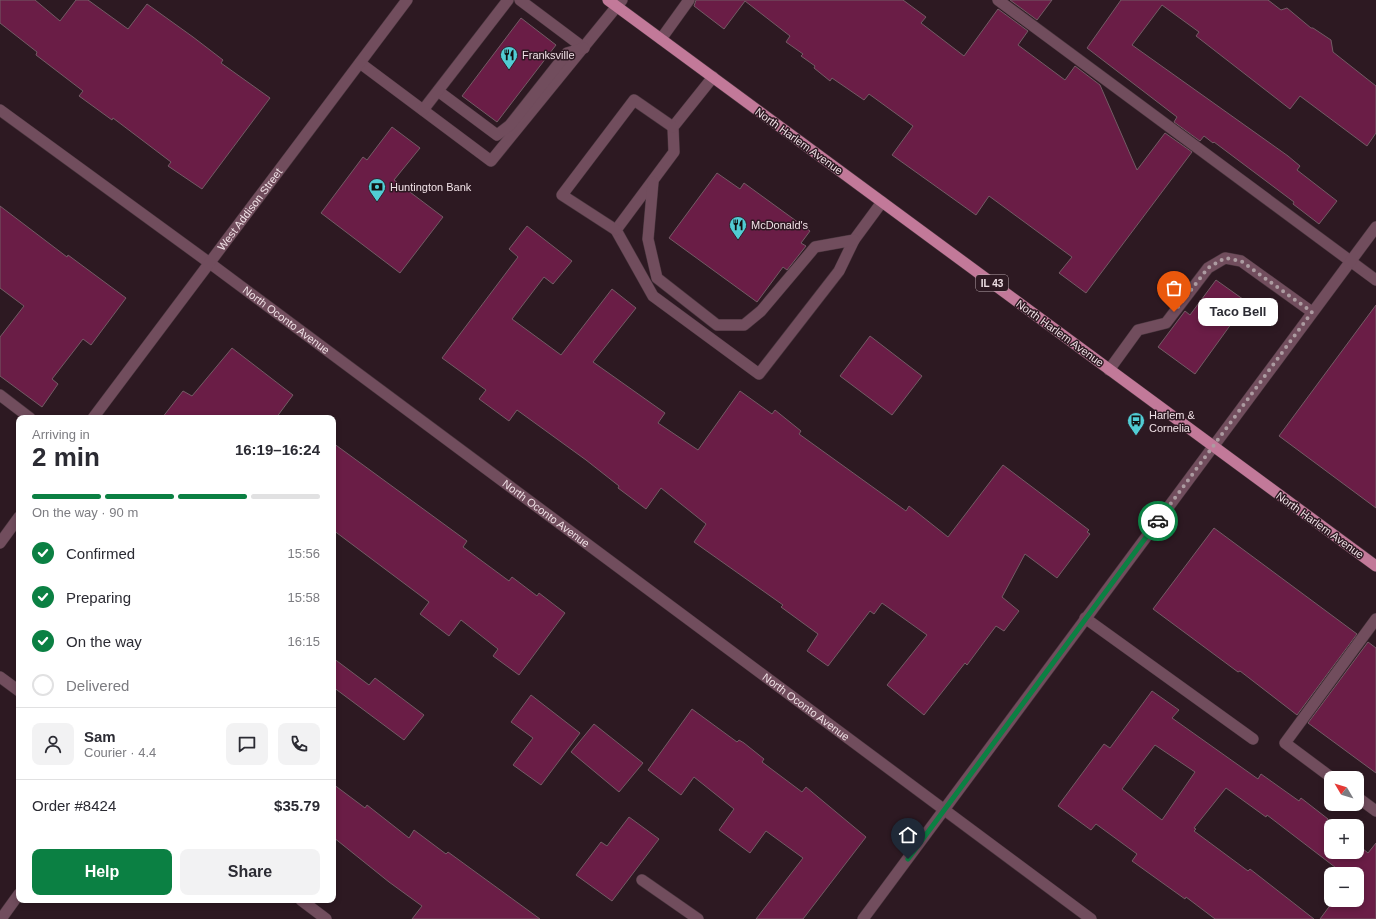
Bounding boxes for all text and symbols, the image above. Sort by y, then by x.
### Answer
restaurant icon: Franksville [499,45,519,70]
place label: Franksville [522,49,575,61]
street label: North Harlem Avenue [753,105,845,177]
street label: West Addison Street [215,166,284,253]
bank icon: Huntington Bank [367,177,387,202]
place label: Huntington Bank [390,181,472,193]
restaurant icon: McDonald's [728,215,748,240]
place label: McDonald's [751,219,809,231]
pin [1157,271,1191,312]
road number: IL 43 [976,275,1008,291]
icon: bag [1163,277,1185,299]
street label: North Oconto Avenue [240,284,332,356]
street label: North Harlem Avenue [1014,297,1106,369]
callout: Taco Bell [1198,298,1278,326]
text: Taco Bell [1210,304,1266,319]
place label: Harlem & Cornelia [1149,409,1196,434]
bus stop icon: Harlem & Cornelia [1126,411,1146,436]
text: Arriving in [32,427,90,442]
text: 16:19–16:24 [235,441,320,458]
text: 2 min [32,442,100,472]
street label: North Oconto Avenue [500,477,592,550]
street label: North Harlem Avenue [1274,489,1366,561]
courier [1138,501,1178,541]
text: On the way · 90 m [32,505,138,520]
icon: car [1147,510,1169,532]
icon: check [32,542,54,564]
text: Confirmed [66,545,135,562]
text: 15:56 [287,546,320,561]
icon: check [32,586,54,608]
text: Preparing [66,589,131,606]
text: 15:58 [287,590,320,605]
icon: check [32,630,54,652]
text: On the way [66,633,142,650]
text: 16:15 [287,634,320,649]
street label: North Oconto Avenue [760,671,852,743]
text: Delivered [66,677,129,694]
button: person [32,723,74,765]
button: chat [226,723,268,765]
button: phone [278,723,320,765]
text: Sam [84,728,116,745]
text: Courier · 4.4 [84,745,156,760]
north arrow [1324,771,1364,811]
map controls [1324,771,1364,907]
text: Order #8424 [32,797,116,814]
text: $35.79 [274,797,320,814]
pin [891,818,925,859]
button: + [1324,819,1364,859]
icon: home [897,824,919,846]
button: Help [32,849,172,895]
button: Share [180,849,320,895]
button: − [1324,867,1364,907]

